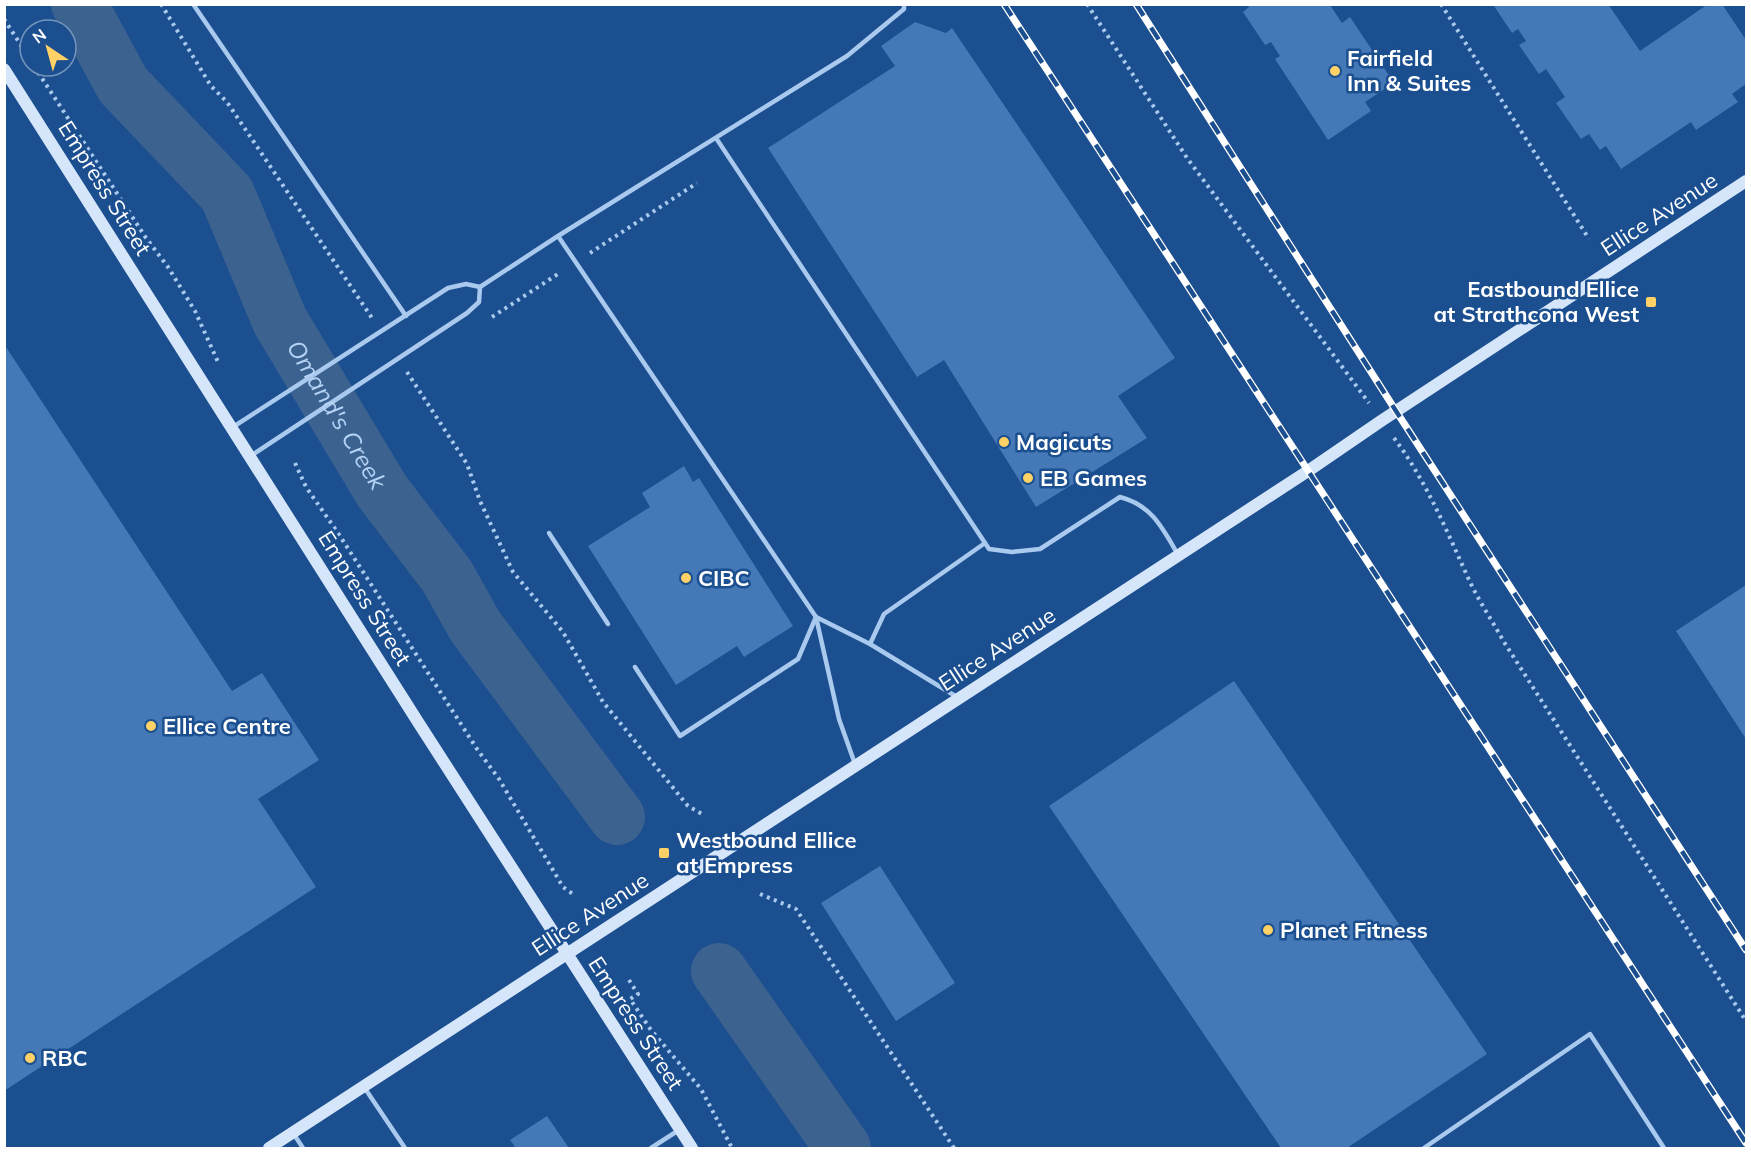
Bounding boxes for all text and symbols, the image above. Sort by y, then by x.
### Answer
north arrow [18,18,78,78]
text: N [28,24,50,48]
place label: Fairfield Inn & Suites [1347,44,1471,97]
marker: Fairfield Inn & Suites [1328,64,1342,78]
street label: Empress Street [52,115,158,261]
street label: Ellice Avenue [1595,166,1723,262]
place label: Eastbound Ellice at Strathcona West [1433,275,1639,328]
marker: Eastbound Ellice at Strathcona West [1644,295,1658,309]
water label: Omand's Creek [281,334,394,495]
place label: Magicuts [1016,428,1112,456]
marker: Magicuts [997,435,1011,449]
place label: EB Games [1040,464,1147,492]
marker: EB Games [1021,471,1035,485]
street label: Empress Street [312,525,418,671]
place label: CIBC [698,564,750,592]
marker: CIBC [679,571,693,585]
street label: Ellice Avenue [933,601,1061,697]
place label: Ellice Centre [163,712,291,740]
marker: Ellice Centre [144,719,158,733]
place label: Westbound Ellice at Empress [676,826,857,879]
marker: Westbound Ellice at Empress [657,846,671,860]
street label: Ellice Avenue [526,866,654,962]
place label: Planet Fitness [1280,916,1428,944]
marker: Planet Fitness [1261,923,1275,937]
street label: Empress Street [582,951,690,1095]
place label: RBC [42,1044,88,1072]
marker: RBC [23,1051,37,1065]

